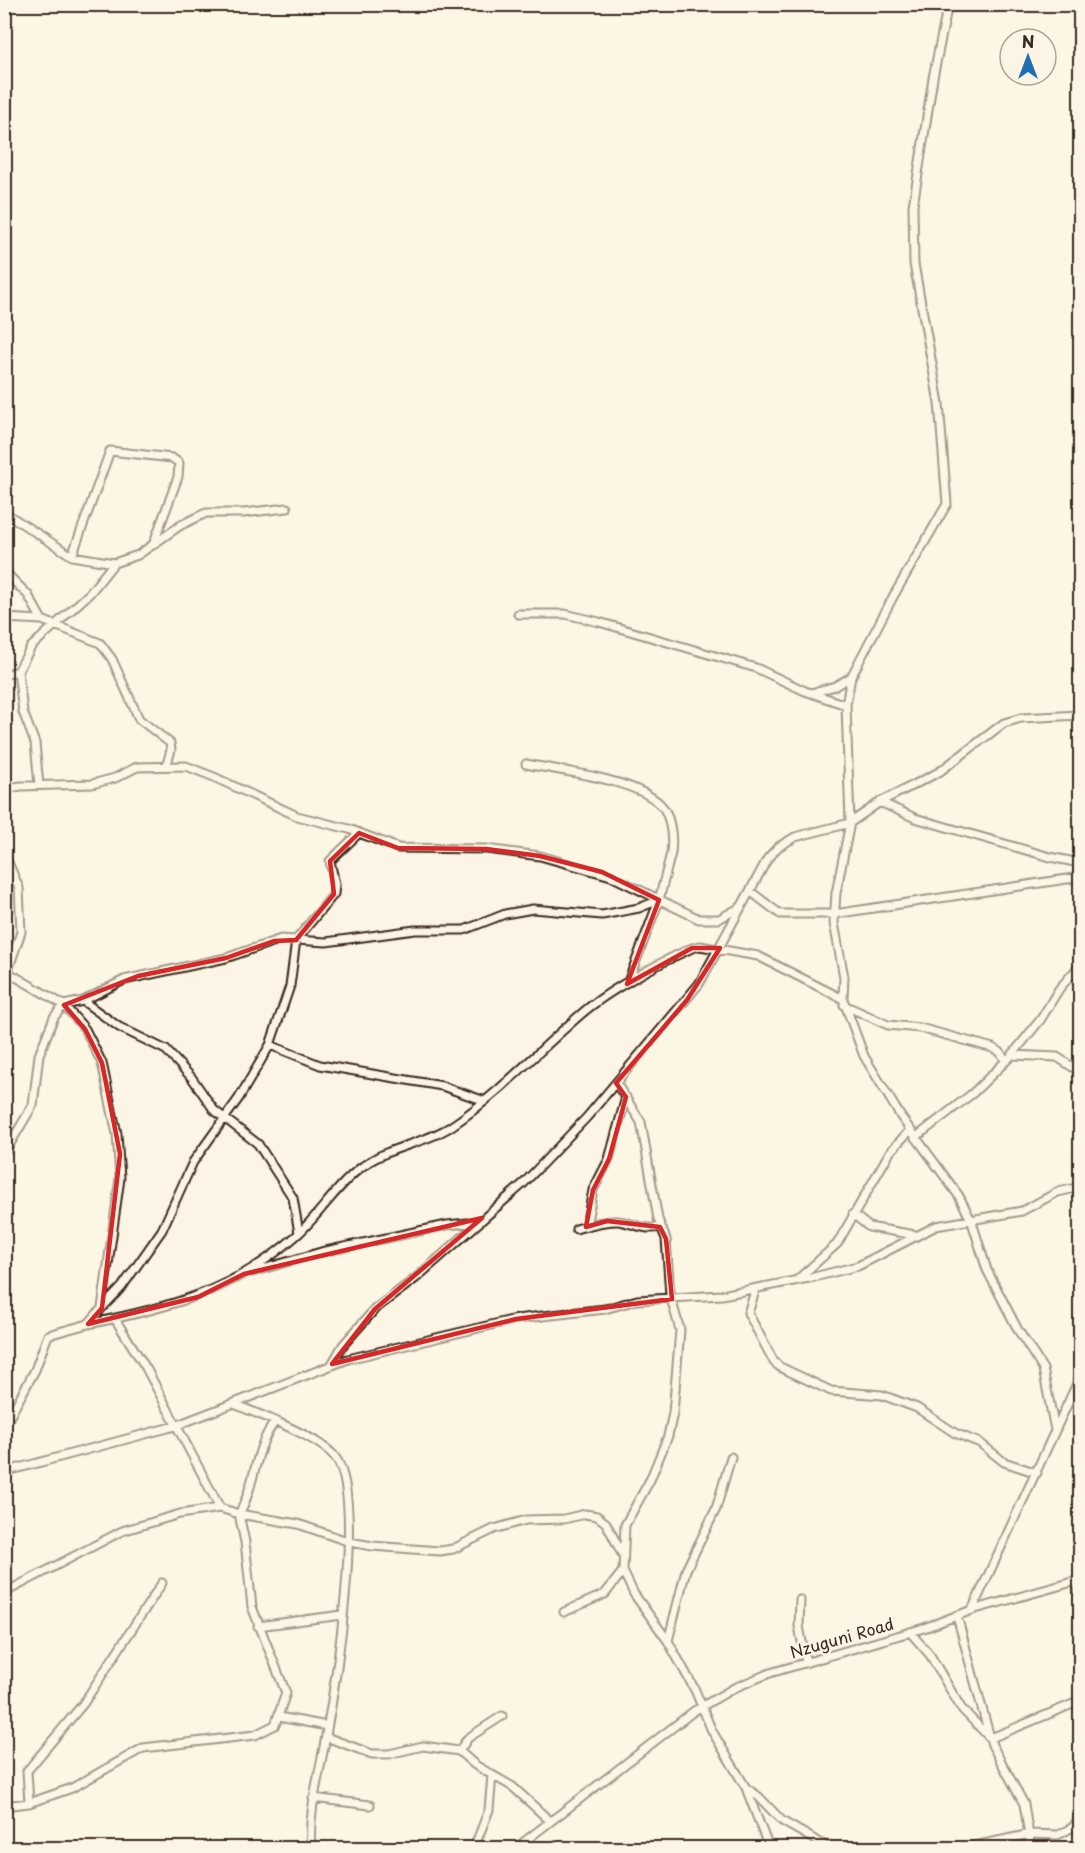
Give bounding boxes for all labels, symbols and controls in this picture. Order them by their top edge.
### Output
north arrow [998,27,1058,87]
text: N [1022,29,1034,53]
street label: Nzuguni Road [787,1611,896,1663]

